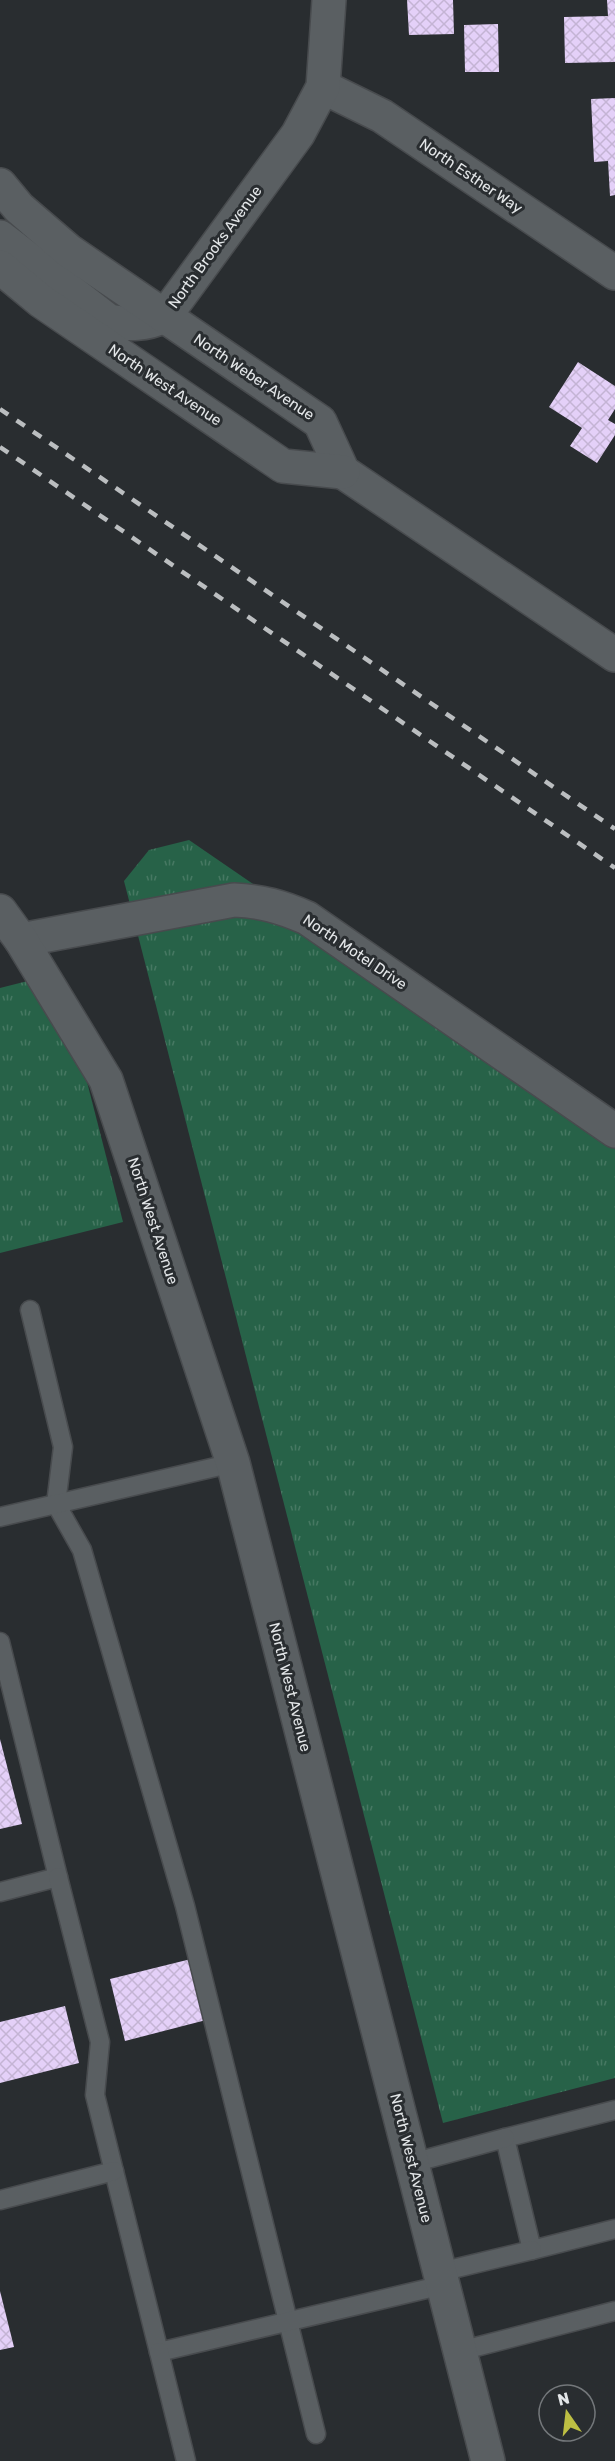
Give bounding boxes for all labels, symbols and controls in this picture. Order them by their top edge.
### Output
street label: North Esther Way [416,135,526,217]
street label: North Brooks Avenue [164,182,266,312]
street label: North Weber Avenue [190,330,318,424]
street label: North West Avenue [105,340,225,430]
street label: North Motel Drive [300,911,410,993]
street label: North West Avenue [124,1155,182,1287]
street label: North West Avenue [265,1620,315,1754]
street label: North West Avenue [386,2091,436,2225]
north arrow [537,2383,597,2443]
text: N [556,2388,571,2410]

